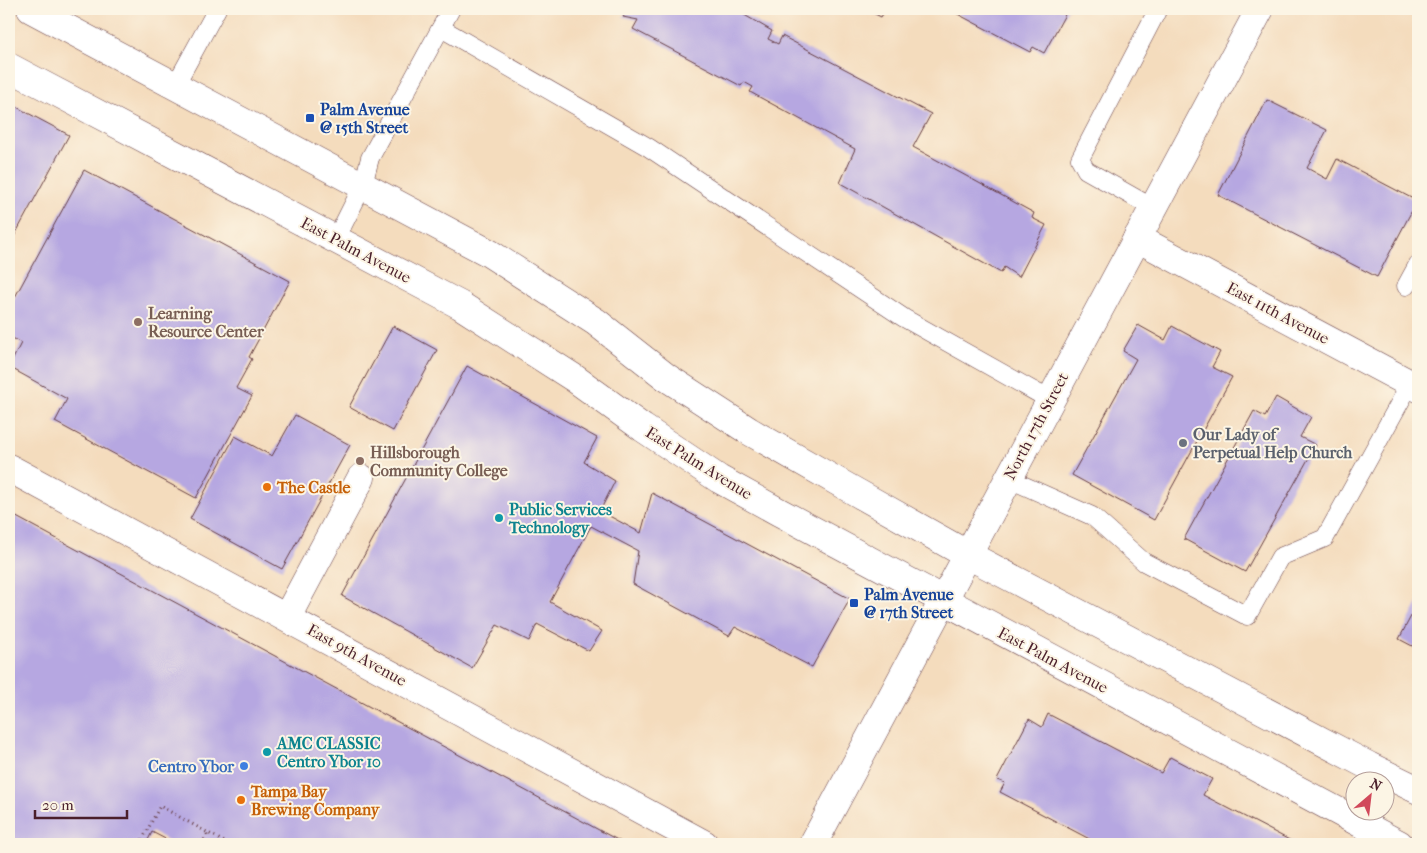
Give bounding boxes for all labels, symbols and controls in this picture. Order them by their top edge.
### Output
place label: Palm Avenue @ 15th Street [320,100,410,137]
marker: Palm Avenue @ 15th Street [304,112,316,124]
street label: East Palm Avenue [298,213,414,287]
street label: East 11th Avenue [1223,278,1333,348]
place label: Learning Resource Center [148,304,265,341]
marker: Learning Resource Center [132,316,144,328]
street label: North 17th Street [1000,369,1072,483]
street label: East Palm Avenue [642,423,756,503]
place label: Our Lady of Perpetual Help Church [1193,425,1353,463]
marker: Our Lady of Perpetual Help Church [1177,437,1189,449]
place label: Hillsborough Community College [370,443,508,481]
marker: Hillsborough Community College [354,455,366,467]
place label: The Castle [276,478,350,497]
marker: The Castle [261,481,273,493]
place label: Public Services Technology [508,500,612,538]
marker: Public Services Technology [493,512,505,524]
place label: Palm Avenue @ 17th Street [864,585,954,622]
marker: Palm Avenue @ 17th Street [848,597,860,609]
street label: East 9th Avenue [304,620,410,690]
street label: East Palm Avenue [995,623,1111,697]
place label: AMC CLASSIC Centro Ybor 10 [276,734,381,771]
marker: AMC CLASSIC Centro Ybor 10 [261,746,273,758]
place label: Centro Ybor [148,757,235,776]
marker: Centro Ybor [238,760,250,772]
north arrow [1344,770,1394,820]
text: N [1367,775,1385,795]
place label: Tampa Bay Brewing Company [250,782,381,820]
scale bar [35,788,128,820]
marker: Tampa Bay Brewing Company [235,794,247,806]
text: 20 m [42,796,74,814]

